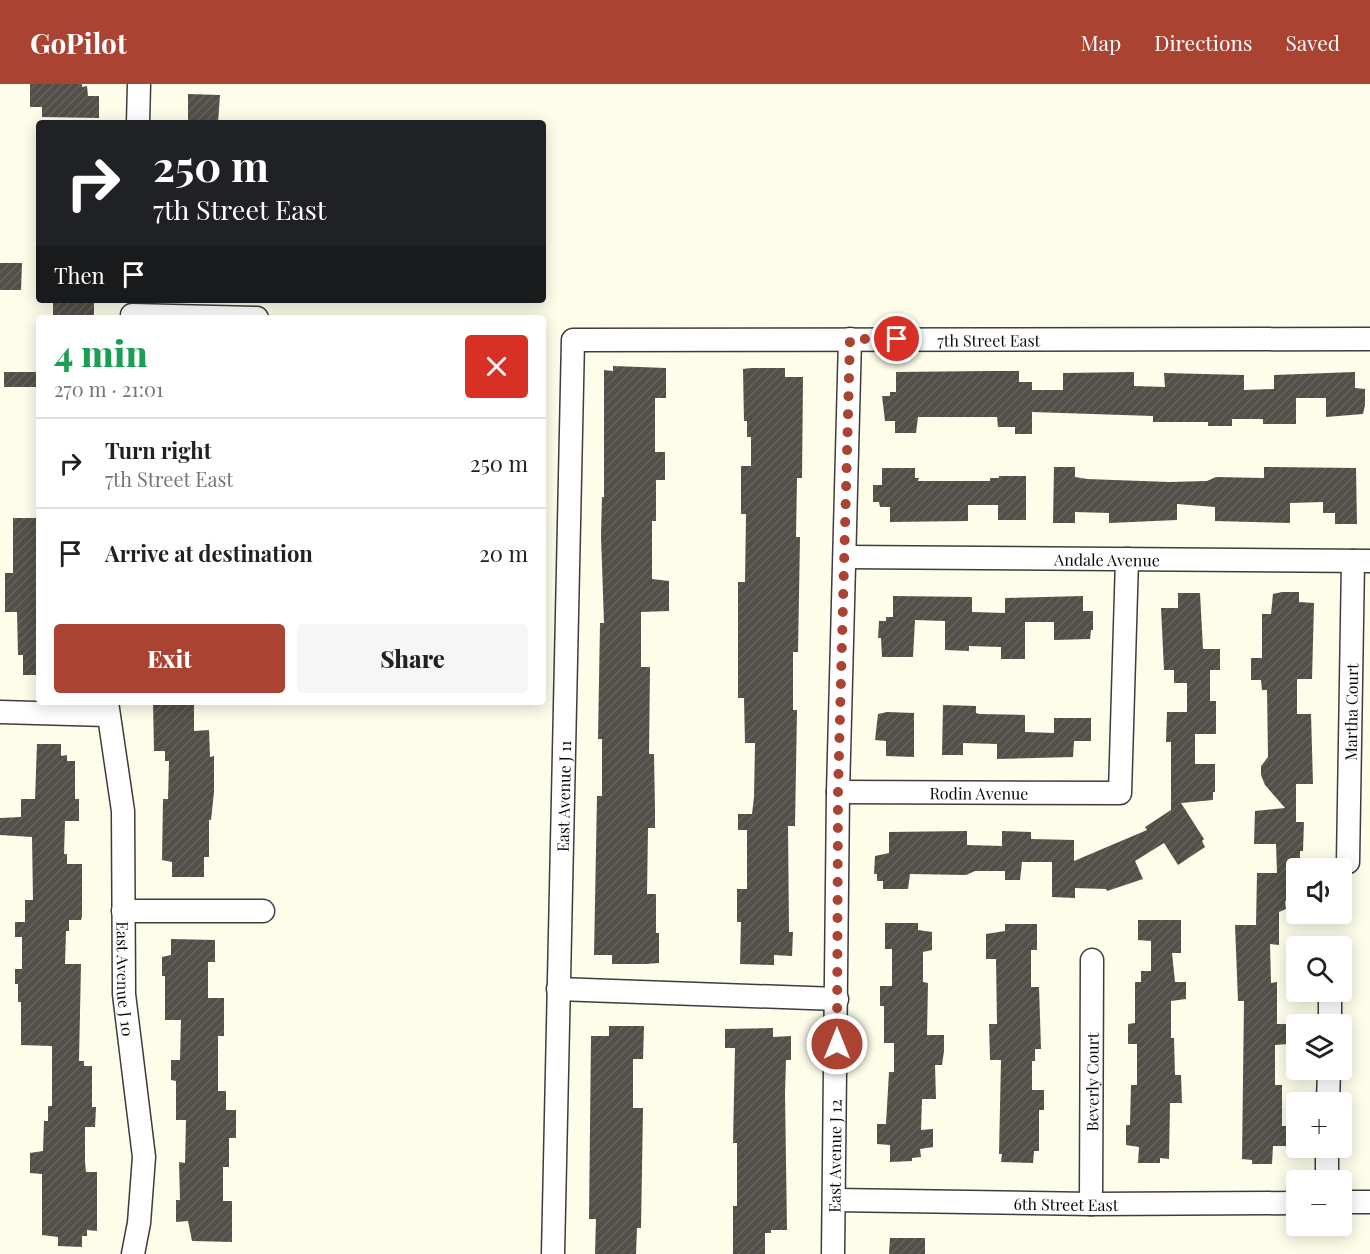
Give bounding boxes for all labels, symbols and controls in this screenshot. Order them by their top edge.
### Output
text: GoPilot [30,24,127,61]
text: Map [1080,28,1121,56]
text: Directions [1154,28,1252,56]
text: Saved [1285,28,1340,56]
text: 250 m [153,137,269,193]
icon: right [54,144,132,222]
text: 7th Street East [153,191,326,227]
icon: arrive [117,258,150,291]
text: Then [54,260,105,290]
pin [871,313,922,364]
icon: arrive [880,322,913,355]
text: 4 min [54,328,148,376]
street label: 7th Street East [937,329,1041,350]
button: close [465,335,528,398]
text: 270 m · 21:01 [54,375,163,402]
text: Turn right [105,435,211,465]
icon: right [54,447,87,480]
text: 250 m [470,448,528,478]
text: 7th Street East [105,465,233,492]
icon: arrive [54,537,87,570]
text: Arrive at destination [105,538,313,568]
text: 20 m [479,538,528,568]
street label: Andale Avenue [1053,548,1160,570]
button: Exit [54,624,285,693]
button: Share [297,624,528,693]
street label: Martha Court [1339,663,1362,761]
street label: East Avenue J 11 [551,740,575,852]
street label: Rodin Avenue [929,782,1029,803]
map controls [1286,858,1352,1236]
button: sound [1286,858,1352,924]
street label: East Avenue J 10 [113,921,140,1037]
button: search [1286,936,1352,1002]
position arrow [805,1012,869,1076]
button: layers [1286,1014,1352,1080]
street label: Beverly Court [1081,1032,1102,1131]
button: + [1286,1092,1352,1158]
street label: East Avenue J 12 [823,1099,845,1213]
button: − [1286,1170,1352,1236]
street label: 6th Street East [1013,1192,1119,1215]

